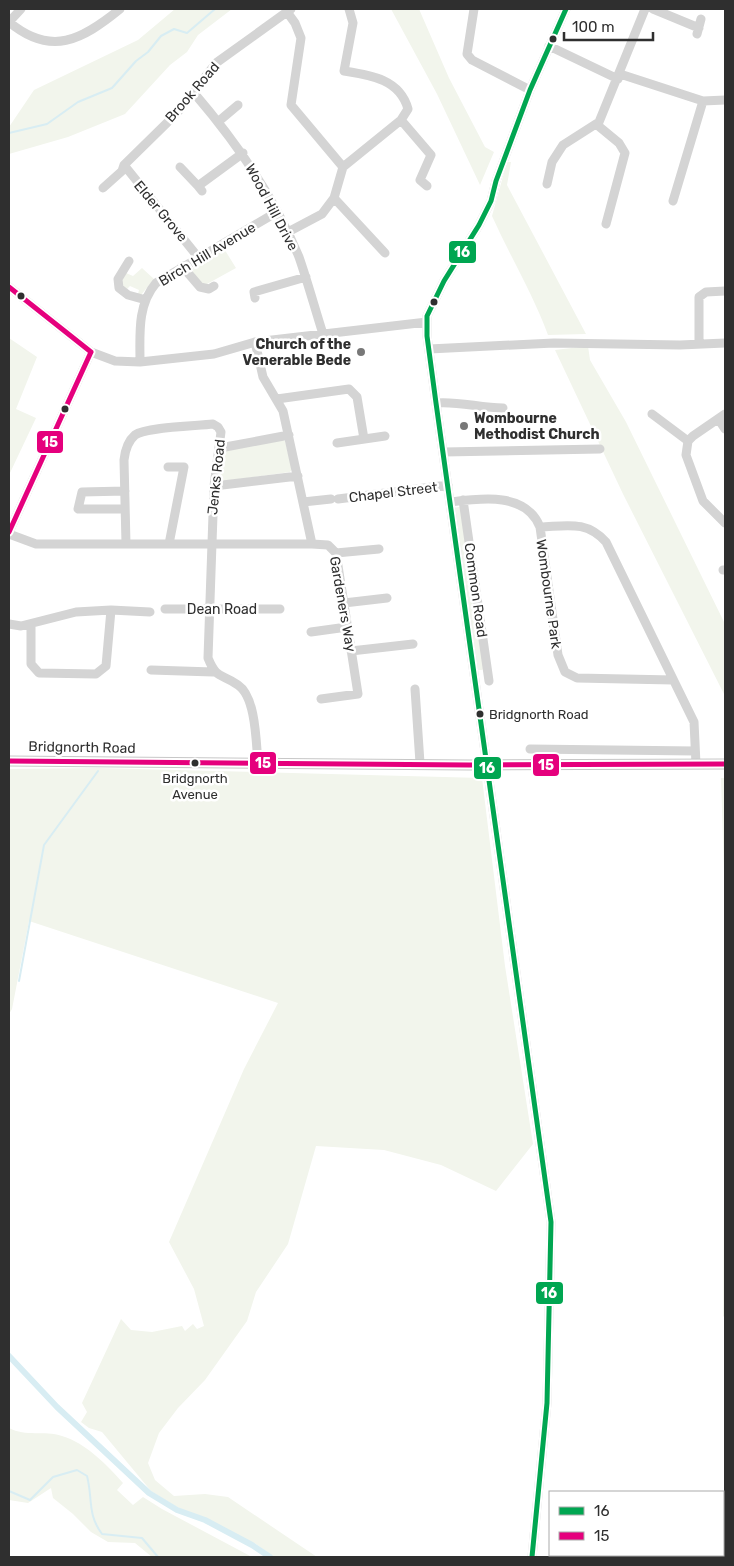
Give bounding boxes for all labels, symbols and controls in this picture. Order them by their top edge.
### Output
scale bar [564,10,653,42]
text: 100 m [572,18,614,36]
unlabelled marker [548,34,558,44]
street label: Brook Road [162,59,223,126]
street label: Wood Hill Drive [242,161,302,254]
street label: Elder Grove [130,177,191,245]
street label: Birch Hill Avenue [156,219,259,290]
line badge: 16 [448,240,477,264]
text: 16 [454,244,470,261]
unlabelled marker [16,291,26,301]
unlabelled marker [429,297,439,307]
place label: Church of the Venerable Bede [242,336,351,369]
marker: Church of the Venerable Bede [355,346,367,358]
unlabelled marker [60,404,70,414]
place label: Wombourne Methodist Church [474,410,600,443]
marker: Wombourne Methodist Church [458,420,470,432]
line badge: 15 [36,430,64,454]
text: 15 [42,434,58,451]
street label: Jenks Road [204,438,229,516]
street label: Chapel Street [348,479,439,506]
street label: Wombourne Park [532,538,565,651]
street label: Common Road [460,542,491,638]
street label: Gardeners Way [326,555,359,653]
street label: Dean Road [187,601,257,618]
place label: Bridgnorth Road [489,707,589,723]
marker: Bridgnorth Road [475,709,485,719]
street label: Bridgnorth Road [28,738,136,757]
line badge: 15 [249,751,277,775]
line badge: 15 [532,753,560,777]
text: 15 [255,755,271,772]
line badge: 16 [473,756,502,780]
text: 15 [538,757,554,774]
marker: Bridgnorth Avenue [190,758,200,768]
text: 16 [479,760,495,777]
place label: Bridgnorth Avenue [162,771,228,802]
line badge: 16 [535,1281,564,1305]
text: 16 [541,1285,557,1302]
legend [549,1491,724,1556]
text: 16 [594,1502,609,1520]
text: 15 [594,1527,609,1545]

